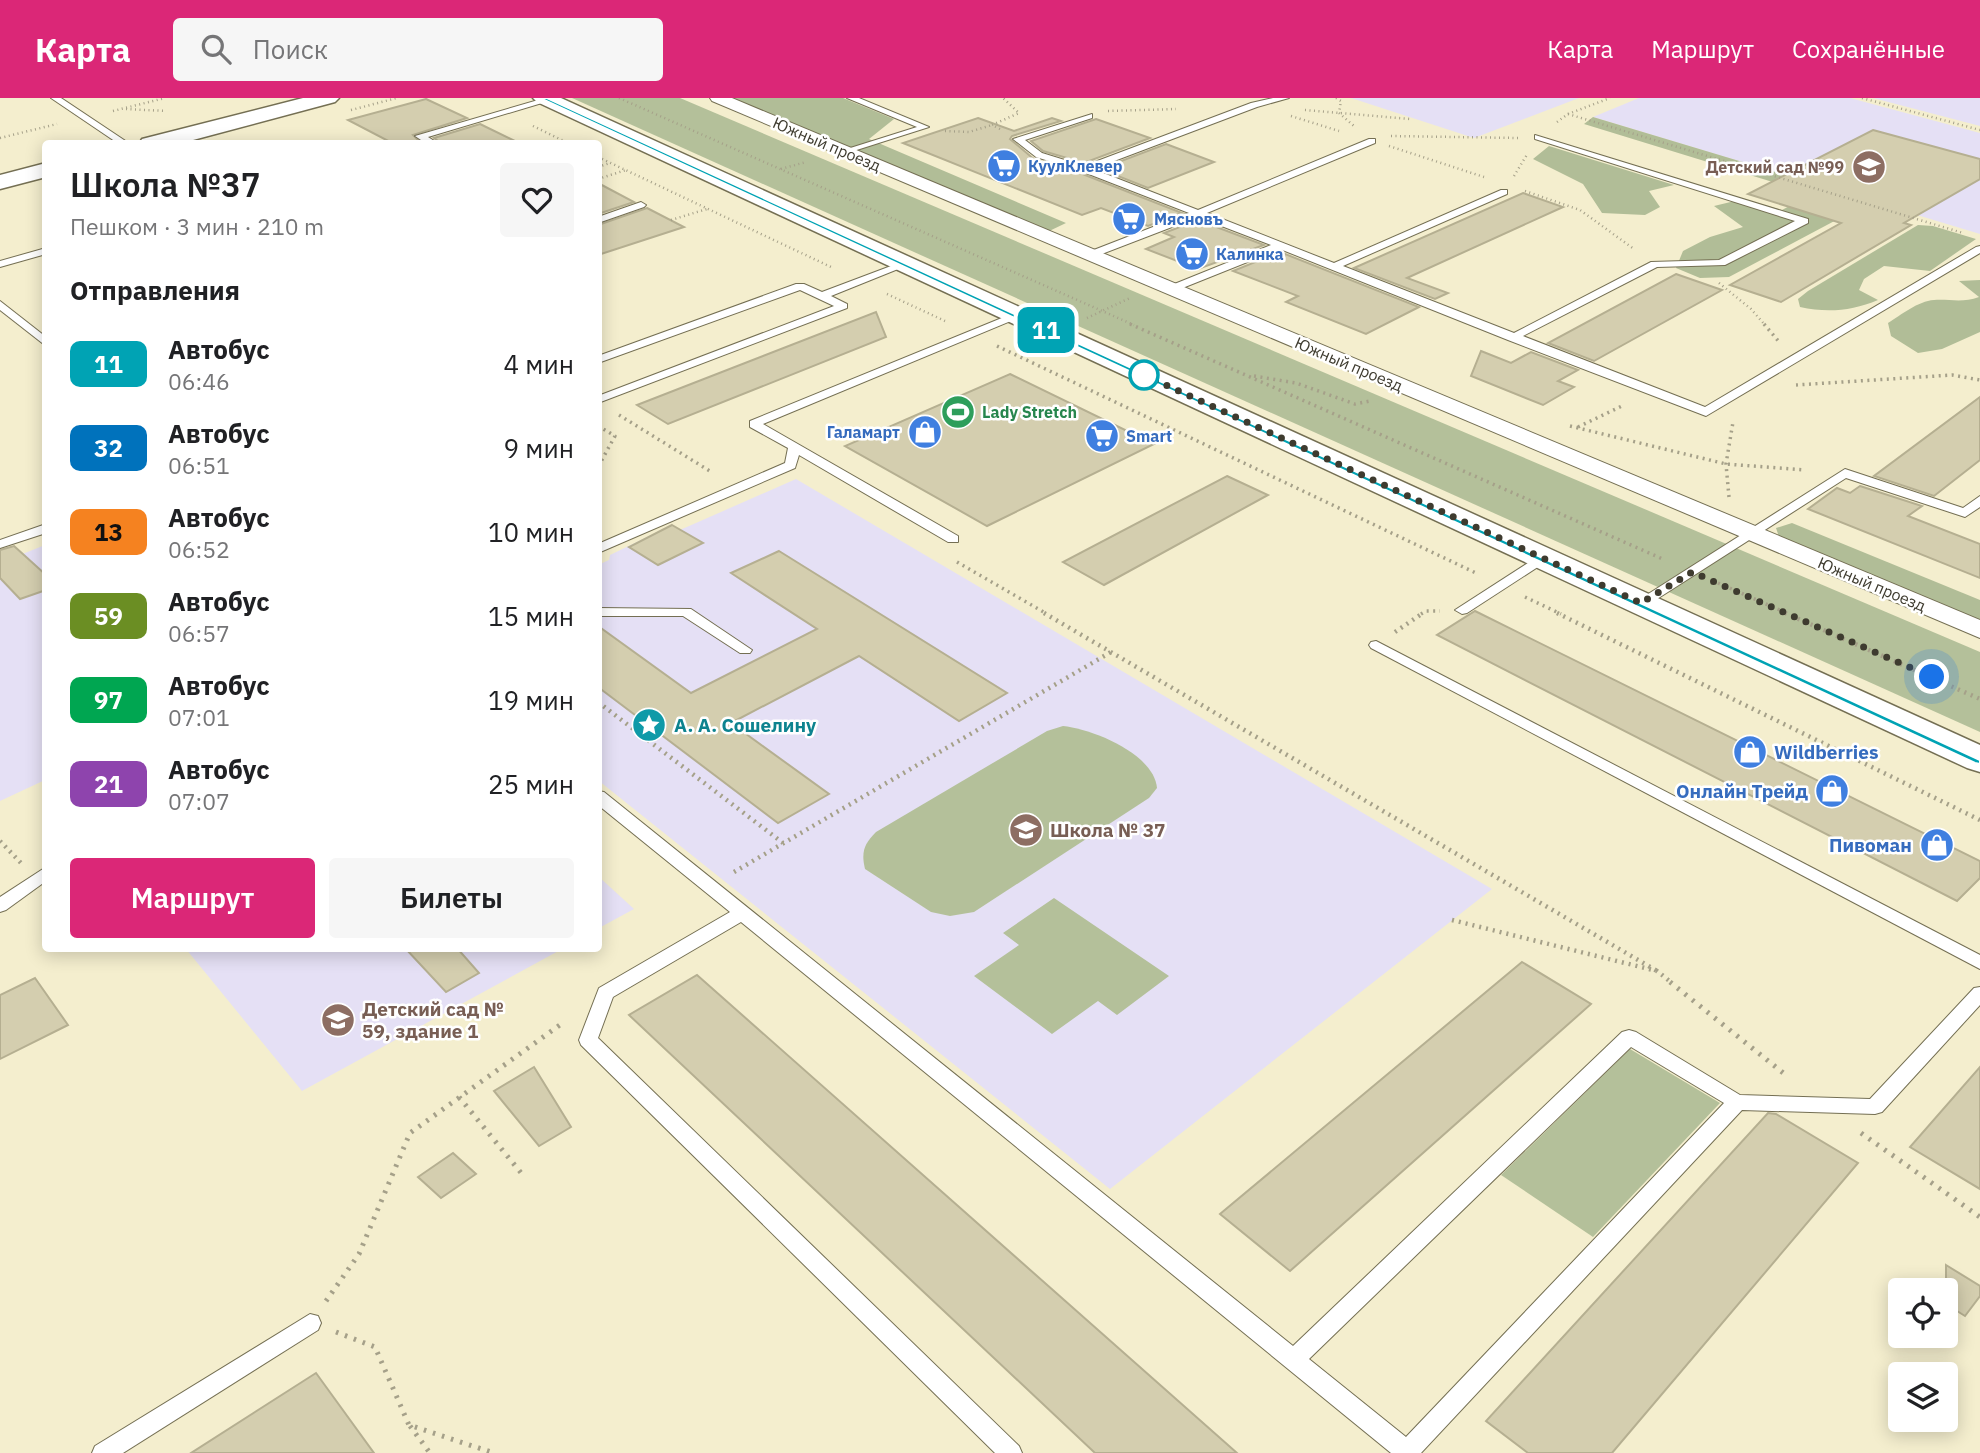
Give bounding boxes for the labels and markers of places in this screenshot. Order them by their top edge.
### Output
supermarket icon: КуулКлевер [985,147,1023,185]
school or university icon: Детский сад №99 [1850,148,1888,186]
place label: КуулКлевер [1028,156,1123,176]
place label: Детский сад №99 [1705,157,1844,177]
supermarket icon: Мясновъ [1110,200,1148,238]
place label: Мясновъ [1154,209,1223,229]
supermarket icon: Калинка [1173,235,1211,273]
place label: Калинка [1216,244,1284,264]
unlabelled marker [1129,360,1159,390]
sports icon: Lady Stretch [939,393,977,431]
place label: Lady Stretch [982,402,1077,422]
shop icon: Галамарт [906,413,944,451]
supermarket icon: Smart [1083,417,1121,455]
place label: Галамарт [827,422,900,442]
place label: Smart [1126,426,1172,446]
place icon: А. А. Сошелину [630,706,668,744]
place label: А. А. Сошелину [674,713,817,737]
shop icon: Wildberries [1731,733,1769,771]
place label: Wildberries [1774,740,1879,764]
shop icon: Онлайн Трейд [1813,772,1851,810]
place label: Онлайн Трейд [1676,779,1808,803]
school or university icon: Школа № 37 [1007,811,1045,849]
place label: Школа № 37 [1050,818,1165,842]
shop icon: Пивоман [1918,826,1956,864]
place label: Пивоман [1829,833,1912,857]
place label: Детский сад № 59, здание 1 [362,997,504,1043]
school or university icon: Детский сад № 59, здание 1 [319,1001,357,1039]

